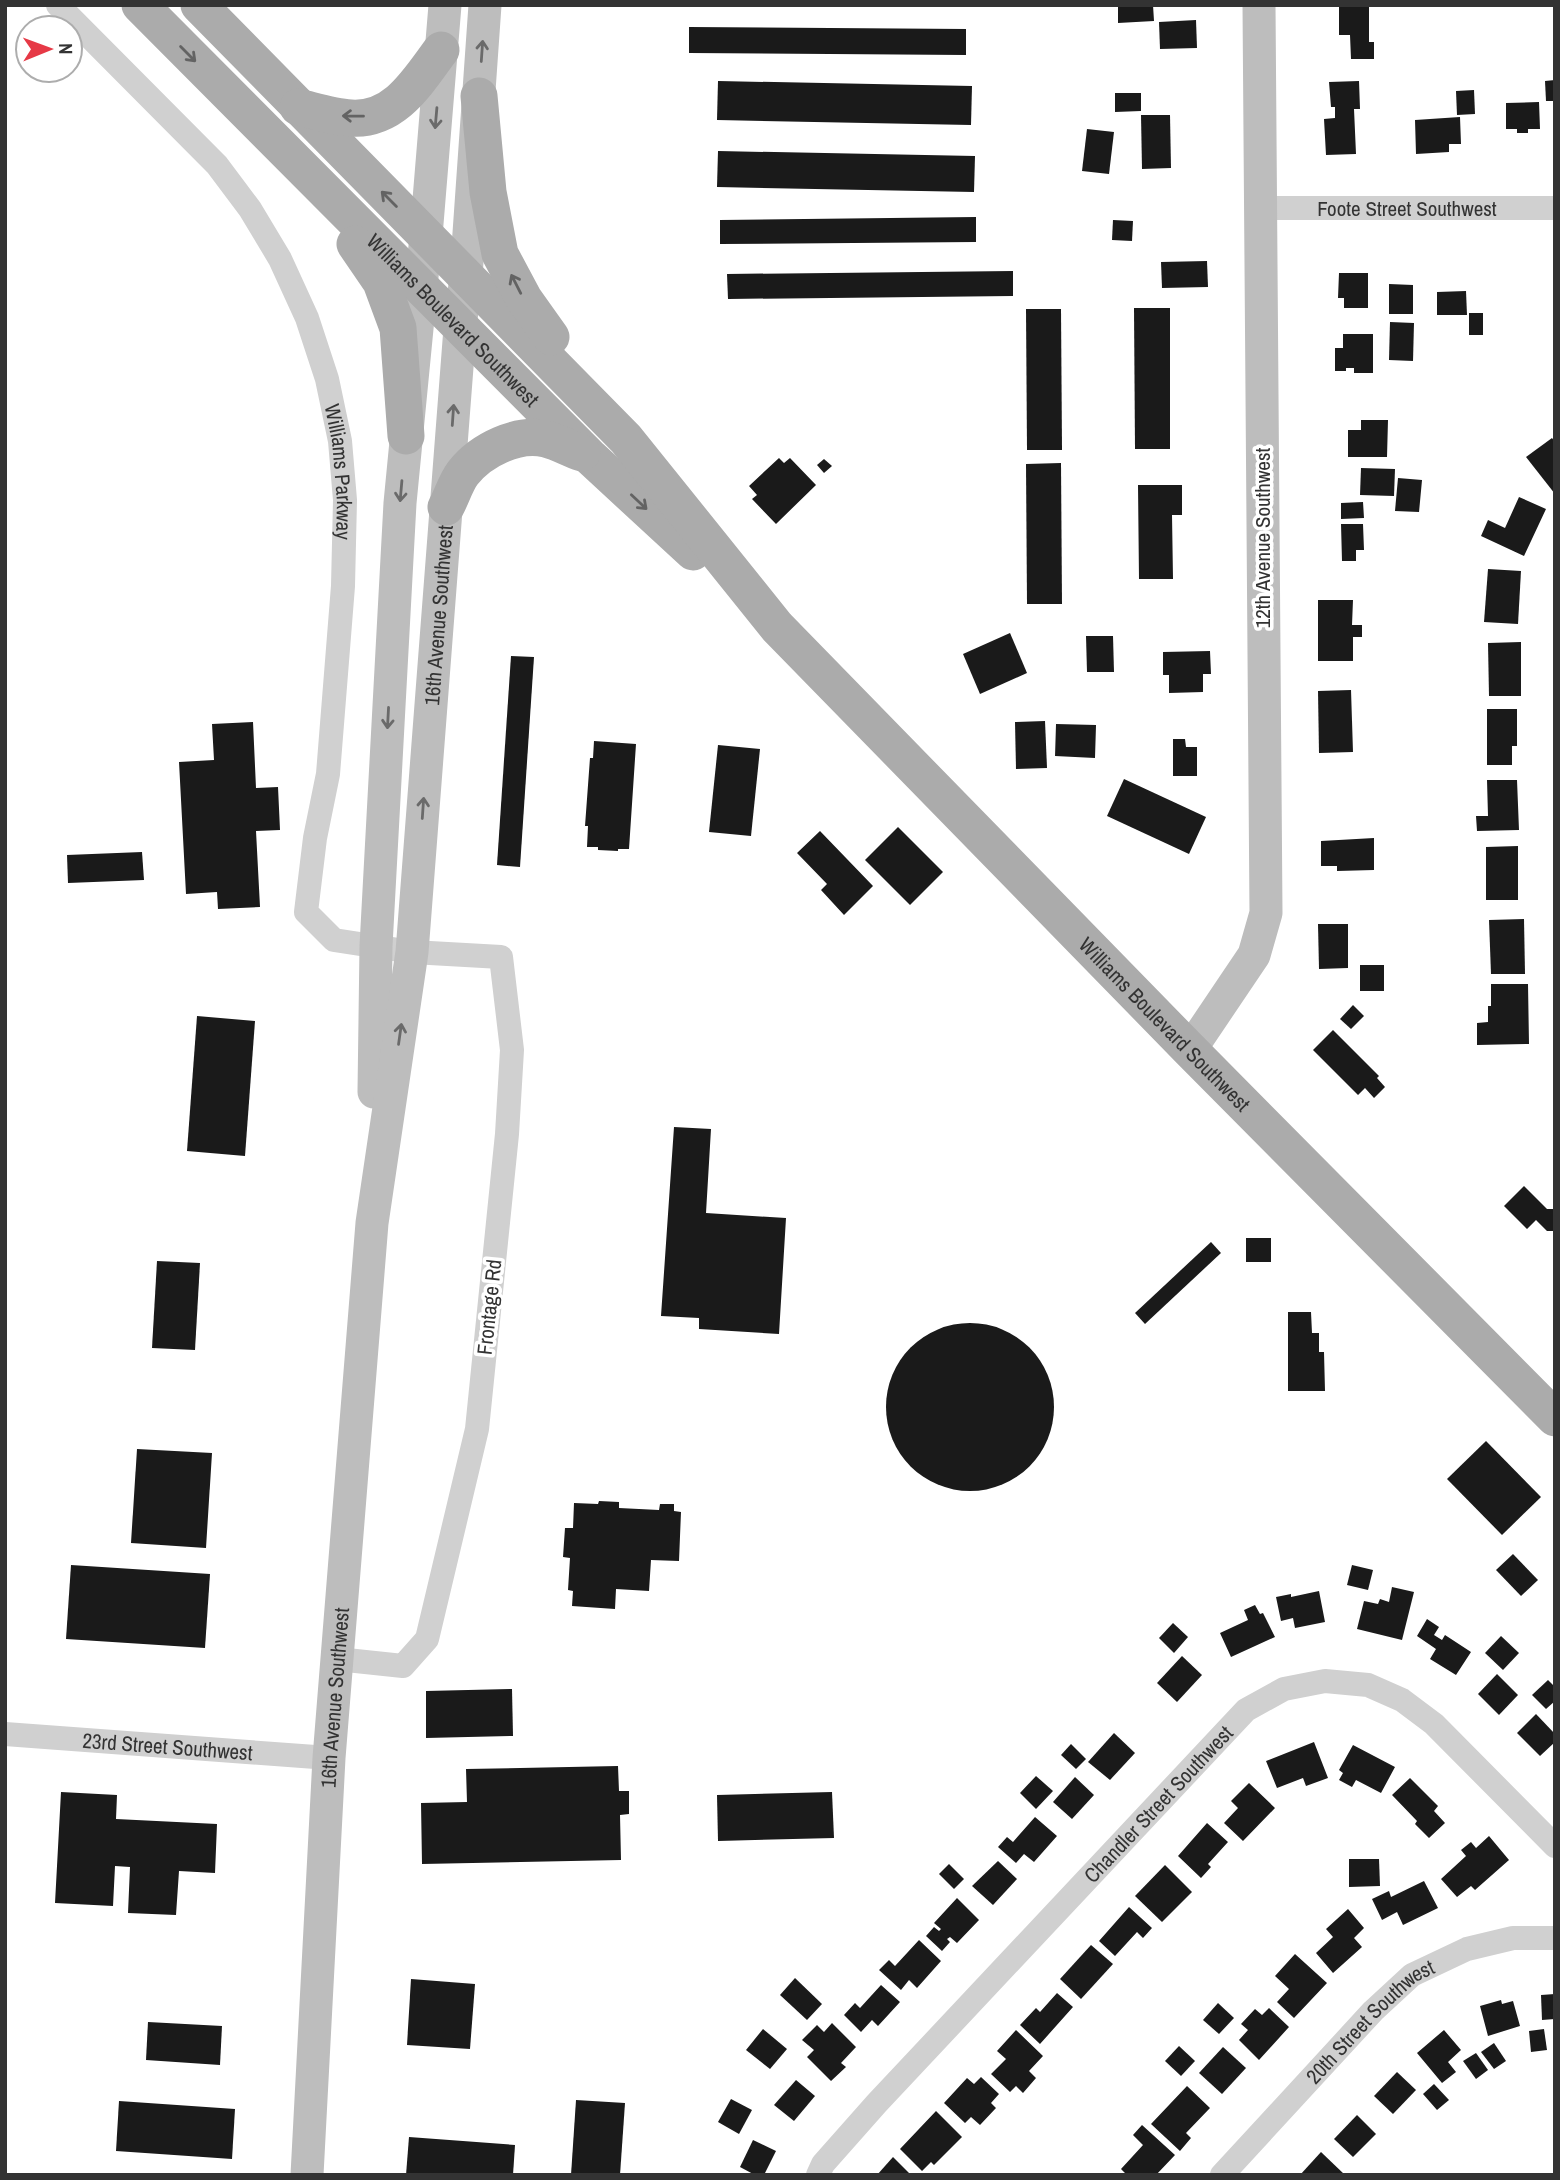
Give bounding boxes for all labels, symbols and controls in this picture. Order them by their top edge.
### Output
north arrow [14,14,84,84]
one-way arrow [476,40,489,62]
text: N [53,43,79,55]
one-way arrow [179,45,196,62]
one-way arrow [429,107,442,129]
one-way arrow [342,109,365,123]
one-way arrow [381,190,398,207]
street label: Foote Street Southwest [1317,194,1497,223]
street label: Williams Boulevard Southwest [361,227,546,413]
one-way arrow [508,274,522,295]
street label: Williams Parkway [318,401,360,541]
one-way arrow [447,404,460,426]
street label: 12th Avenue Southwest [1248,447,1277,628]
one-way arrow [394,480,407,502]
one-way arrow [630,494,648,510]
street label: 16th Avenue Southwest [417,524,459,706]
one-way arrow [382,707,395,730]
one-way arrow [417,797,430,820]
street label: Williams Boulevard Southwest [1073,930,1257,1118]
one-way arrow [393,1023,406,1046]
street label: Frontage Rd [470,1258,508,1356]
street label: 16th Avenue Southwest [313,1606,356,1789]
street label: Chandler Street Southwest [1077,1719,1239,1889]
street label: 23rd Street Southwest [81,1725,254,1767]
street label: 20th Street Southwest [1299,1952,1439,2090]

